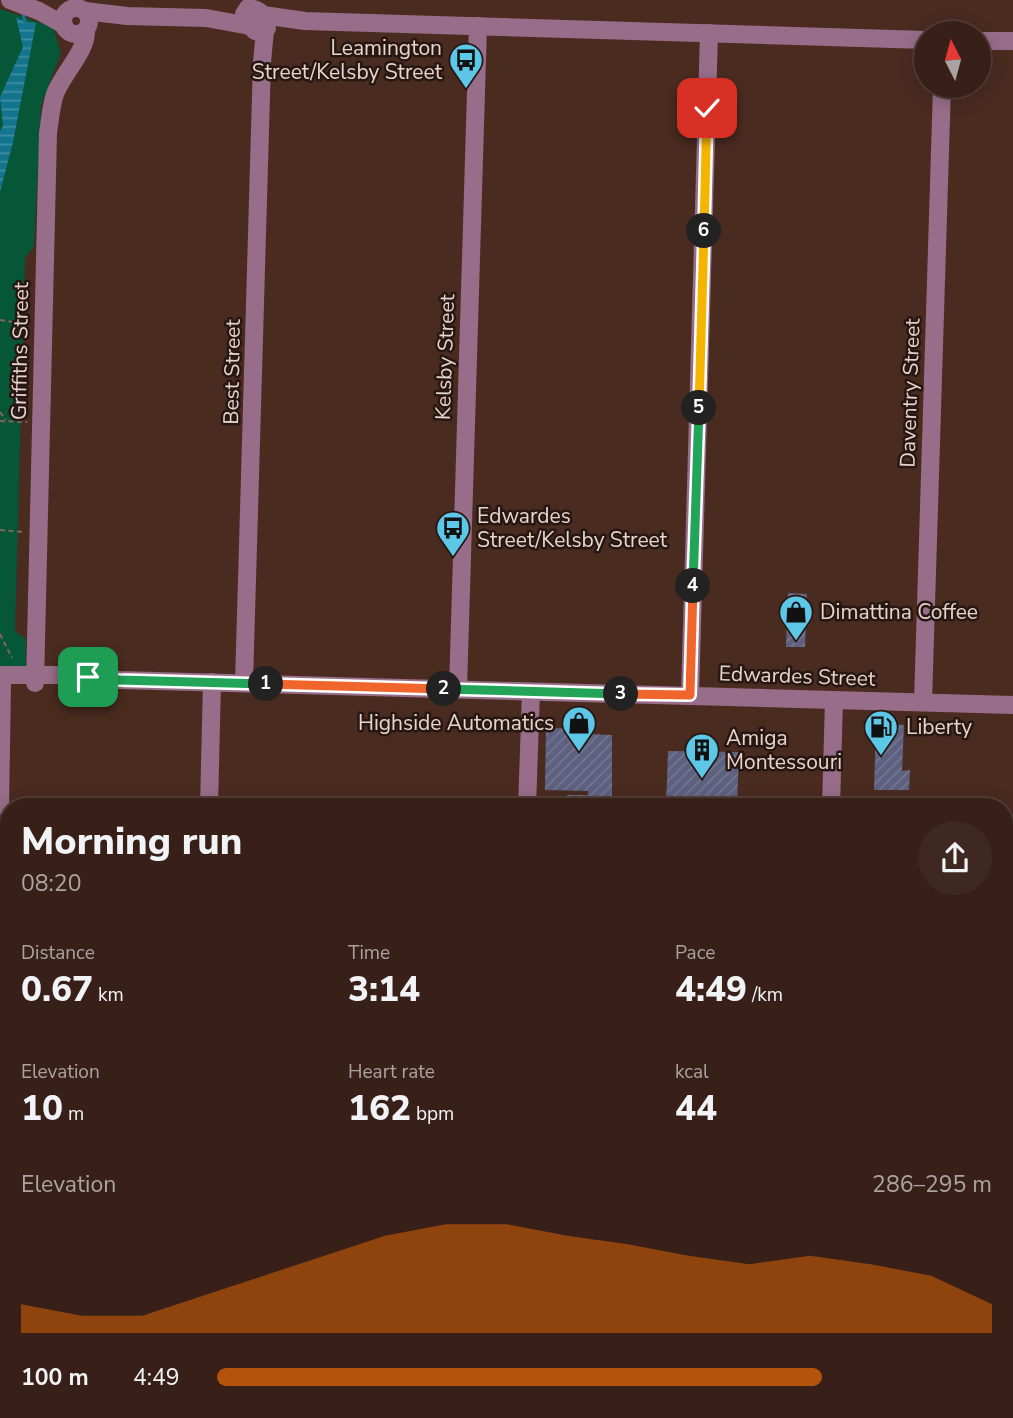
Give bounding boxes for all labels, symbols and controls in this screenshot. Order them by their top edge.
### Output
north arrow [914,21,990,98]
map controls [914,21,991,98]
place label: Leamington Street/Kelsby Street [252,34,443,86]
bus stop icon: Leamington Street/Kelsby Street [447,41,485,90]
pin [677,78,737,138]
icon: check [688,89,726,127]
pin: 6 [686,214,722,248]
text: 6 [698,217,709,243]
street label: Griffiths Street [5,281,35,420]
street label: Kelsby Street [429,293,461,420]
street label: Daventry Street [893,317,927,468]
street label: Best Street [217,318,247,425]
pin: 5 [682,390,716,426]
text: 5 [693,394,704,420]
place label: Edwardes Street/Kelsby Street [477,502,668,554]
bus stop icon: Edwardes Street/Kelsby Street [434,509,472,558]
pin: 4 [676,568,710,604]
text: 4 [687,572,698,598]
shop icon: Dimattina Coffee [777,593,815,642]
place label: Dimattina Coffee [820,598,978,626]
pin [58,647,118,707]
icon: arrive [69,658,107,696]
street label: Edwardes Street [718,659,876,693]
pin: 1 [248,666,284,702]
text: 1 [260,670,271,696]
pin: 2 [426,672,462,706]
text: 2 [438,675,449,701]
pin: 3 [604,676,638,712]
text: 3 [615,680,626,706]
shop icon: Highside Automatics [560,704,598,753]
fuel station icon: Liberty [862,708,900,757]
place label: Highside Automatics [358,709,554,737]
place label: Liberty [906,713,972,741]
place label: Amiga Montessouri [726,724,842,776]
building icon: Amiga Montessouri [683,731,721,780]
text: Morning run [21,816,242,867]
button: share [918,821,992,895]
text: 08:20 [21,868,81,899]
text: Distance [21,940,95,966]
text: Time [348,940,390,966]
text: Pace [675,940,715,966]
text: 0.67 [21,966,93,1013]
text: 3:14 [348,966,420,1013]
text: 4:49 [675,966,747,1013]
text: km [93,982,124,1008]
text: /km [747,982,783,1008]
text: Elevation [21,1059,100,1085]
text: Heart rate [348,1059,435,1085]
text: kcal [675,1059,709,1085]
text: 10 [21,1085,63,1132]
text: 162 [348,1085,411,1132]
text: 44 [675,1085,717,1132]
text: m [63,1101,84,1127]
text: bpm [411,1101,454,1127]
text: Elevation [21,1169,116,1200]
text: 286–295 m [872,1169,992,1200]
text: 100 m [21,1362,89,1393]
text: 4:49 [133,1362,180,1393]

